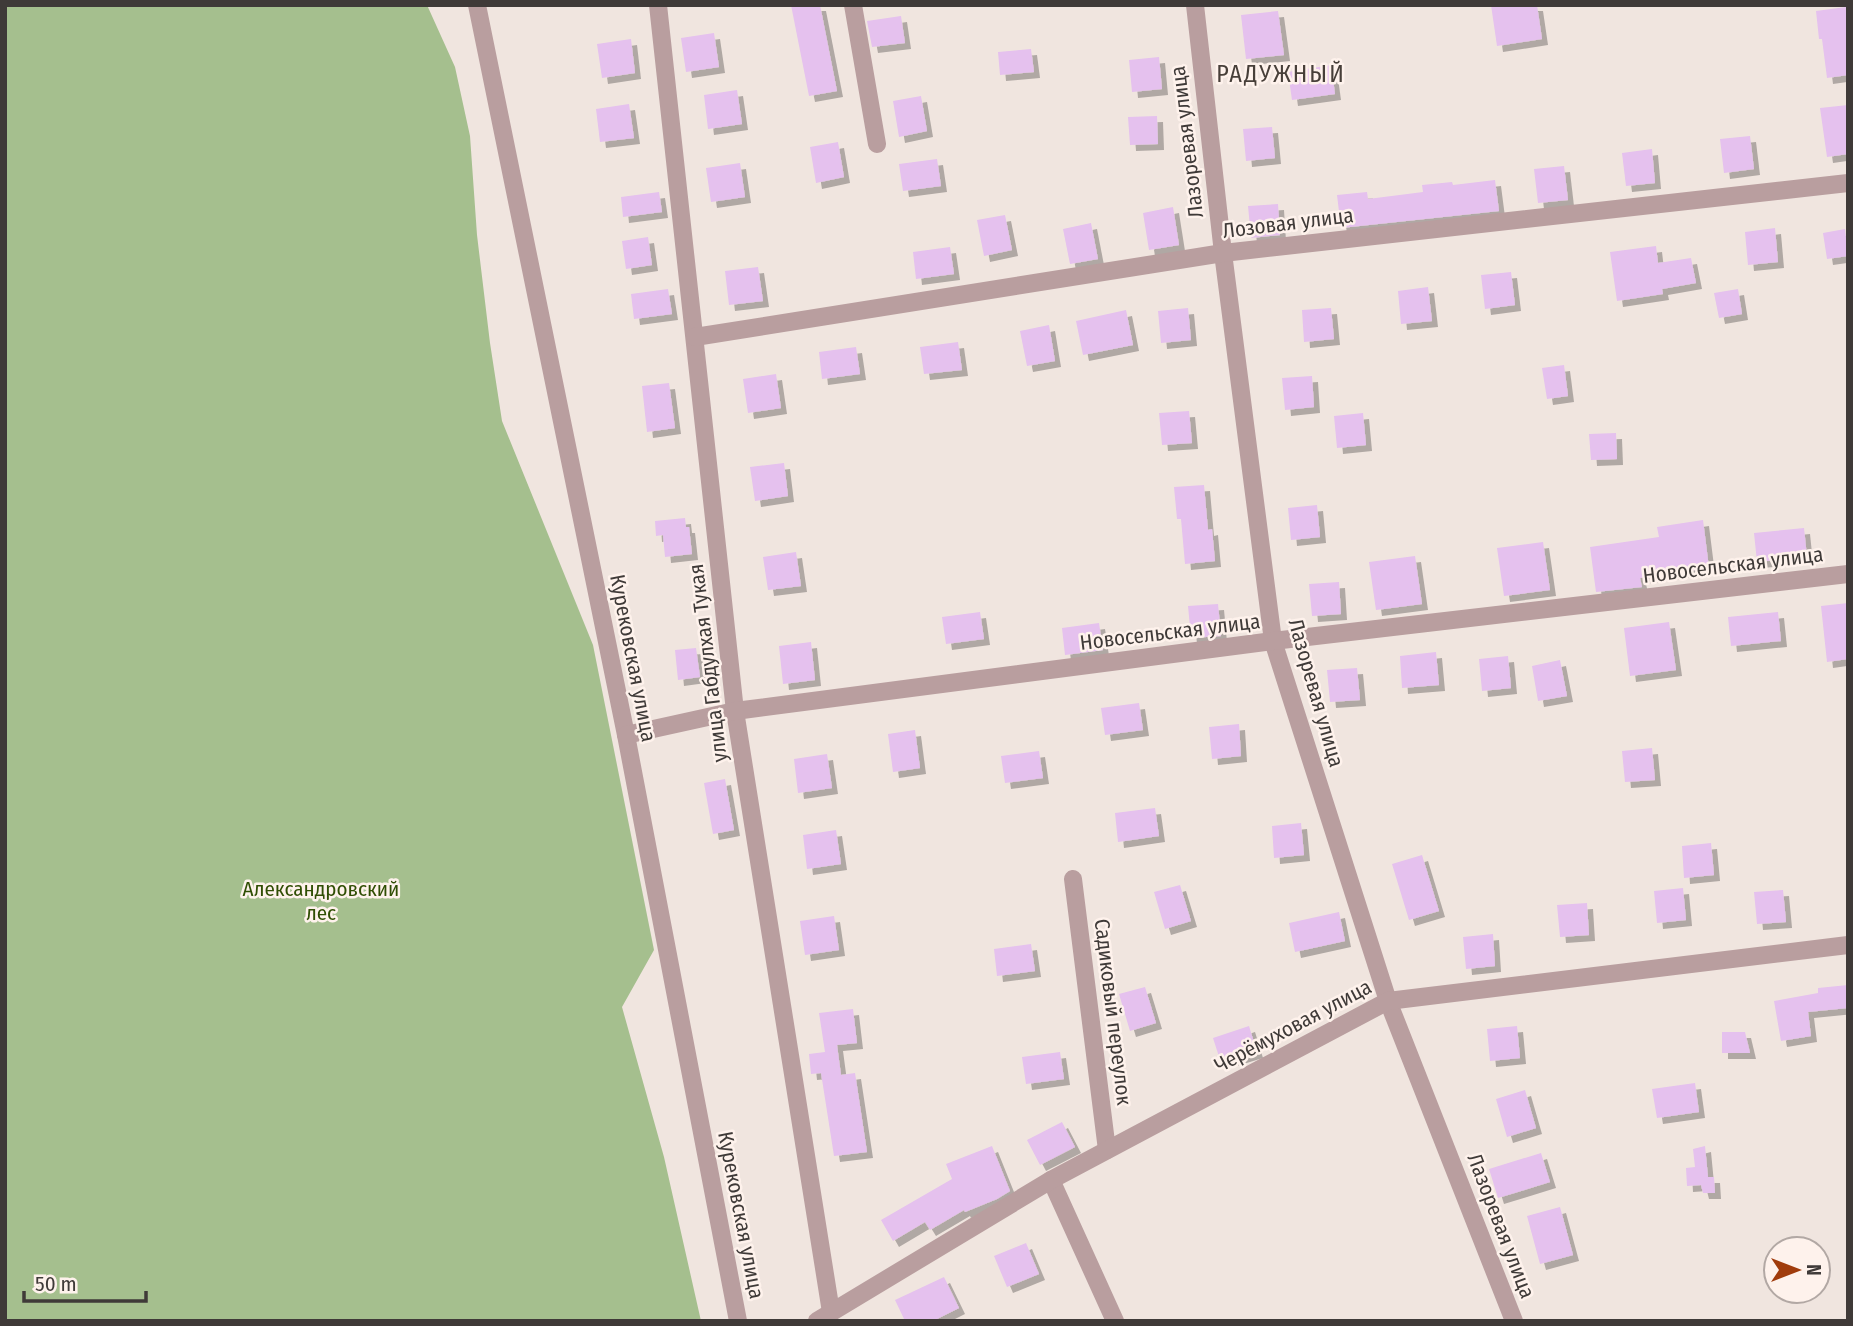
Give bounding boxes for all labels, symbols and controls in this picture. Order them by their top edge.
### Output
district label: РАДУЖНЫЙ [1216,60,1346,88]
street label: Лазоревая улица [1165,64,1209,220]
street label: Лозовая улица [1221,202,1355,244]
street label: Новосельская улица [1641,541,1825,589]
street label: улица Габдулхая Тукая [683,562,733,764]
street label: Курековская улица [604,572,662,744]
street label: Новосельская улица [1078,608,1262,656]
street label: Лазоревая улица [1282,616,1350,770]
park label: Александровский лес [243,876,399,926]
street label: Садиковый переулок [1089,917,1137,1107]
street label: Черёмуховая улица [1210,974,1376,1078]
street label: Курековская улица [712,1129,770,1301]
street label: Лазоревая улица [1461,1150,1541,1302]
north arrow [1762,1235,1832,1305]
scale bar [24,1260,147,1304]
text: N [1802,1264,1825,1276]
text: 50 m [35,1271,77,1297]

